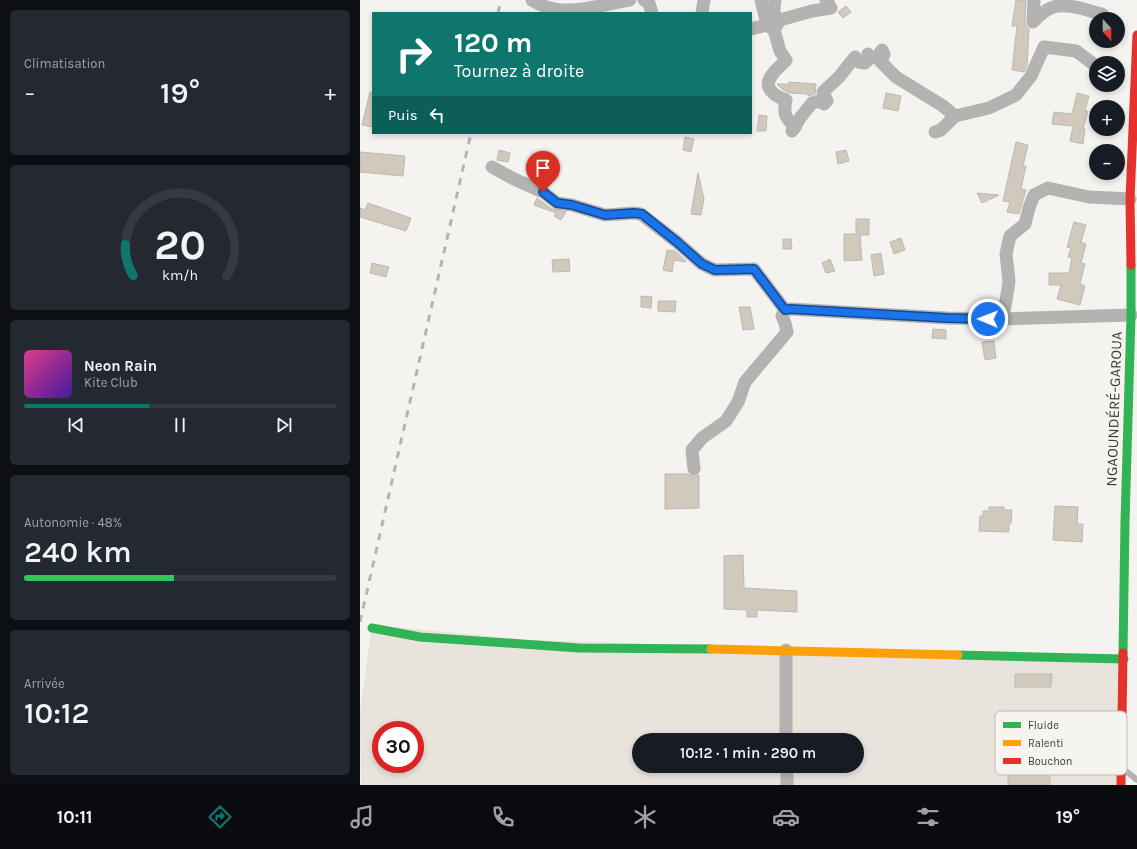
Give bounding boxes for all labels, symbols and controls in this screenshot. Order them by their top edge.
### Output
north arrow [1089,12,1125,48]
map controls [1089,12,1125,180]
text: 120 m [454,26,532,59]
icon: right [388,28,440,80]
text: Climatisation [24,56,105,71]
button: layers [1089,56,1125,92]
text: Tournez à droite [454,60,584,82]
text: 19° [160,75,200,111]
text: − [24,80,36,106]
text: + [324,80,336,106]
button: + [1089,100,1125,136]
icon: left [426,104,448,126]
text: Puis [388,106,418,124]
button: − [1089,144,1125,180]
pin [526,151,560,192]
icon: arrive [532,157,554,179]
text: 20 [154,220,206,268]
text: km/h [162,266,198,283]
position arrow [967,298,1009,340]
street label: NGAOUNDÉRÉ-GAROUA [1102,331,1126,487]
text: Neon Rain [84,357,157,375]
text: Kite Club [84,375,138,390]
icon: previous [65,414,87,436]
icon: pause [169,414,191,436]
icon: next [273,414,295,436]
text: Autonomie · 48% [24,515,122,530]
text: 240 km [24,534,132,570]
text: Arrivée [24,676,65,691]
text: 10:12 [24,695,89,731]
legend [995,711,1127,775]
text: Fluide [1028,719,1059,732]
speed limit sign: 30 [372,721,424,773]
text: Ralenti [1028,737,1064,750]
text: 10:12 · 1 min · 290 m [680,744,816,762]
text: Bouchon [1028,755,1072,768]
icon: directions [206,803,234,831]
icon: music [348,803,376,831]
icon: phone [489,803,517,831]
icon: climate [631,803,659,831]
icon: car [772,803,800,831]
icon: filters [914,803,942,831]
text: 10:11 [57,806,92,828]
text: 19° [1056,806,1080,828]

